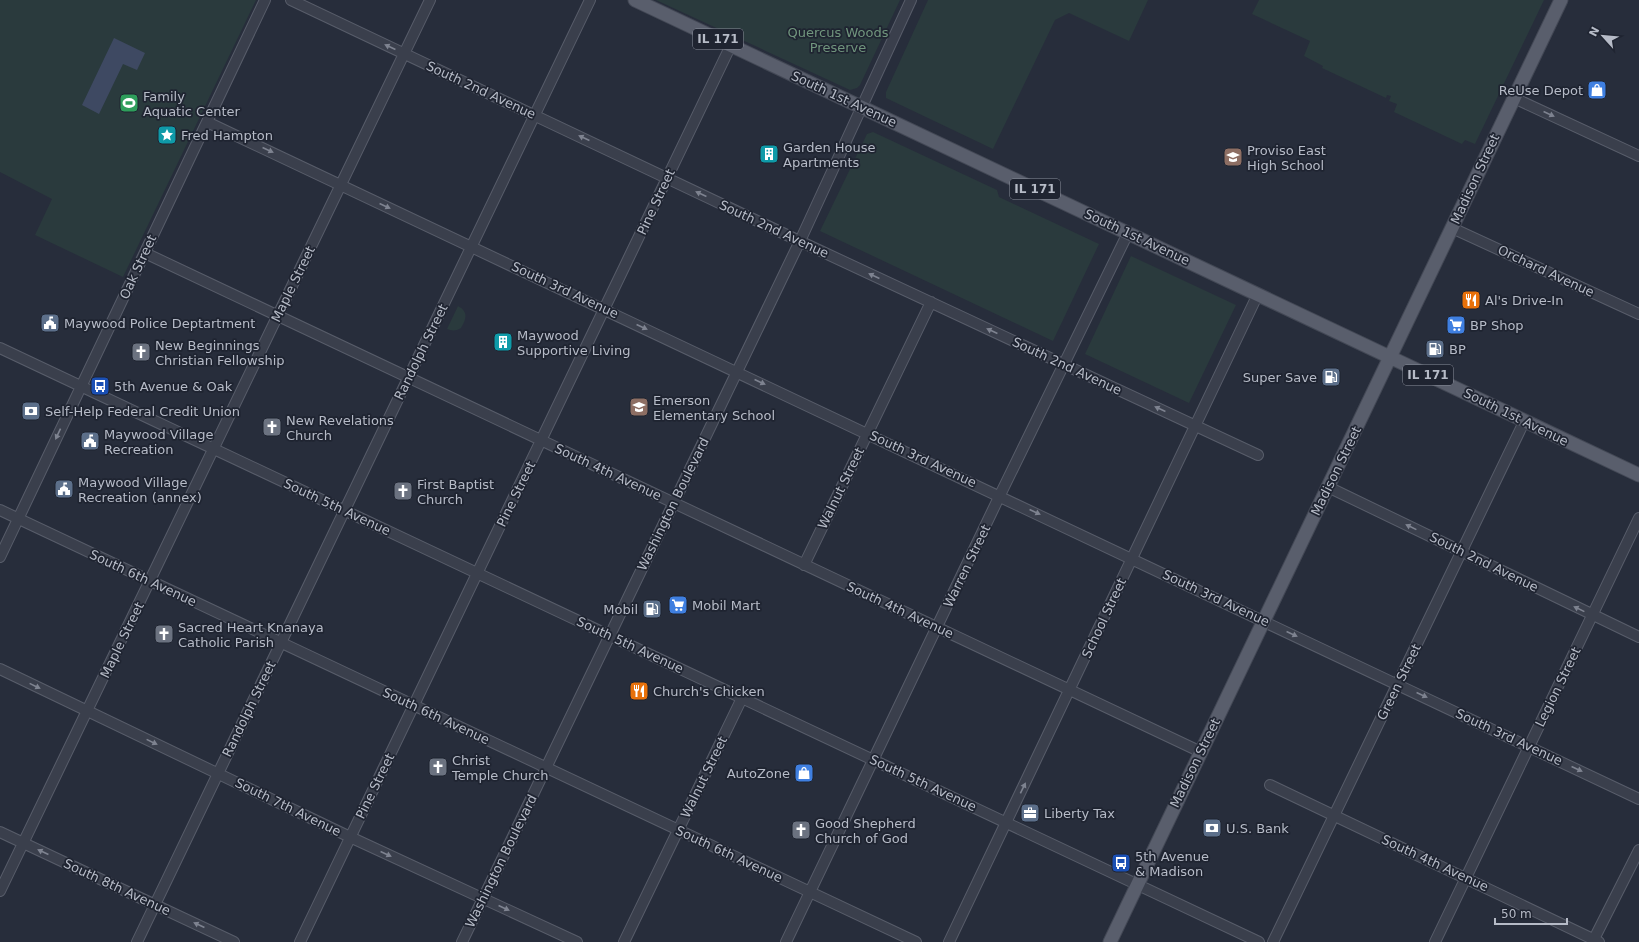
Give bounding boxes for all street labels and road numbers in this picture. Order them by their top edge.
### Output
road number: IL 171 [693,29,743,49]
street label: South 2nd Avenue [424,58,538,122]
street label: South 1st Avenue [789,68,899,130]
street label: Madison Street [1448,132,1502,226]
street label: Pine Street [634,167,678,237]
road number: IL 171 [1010,179,1060,199]
street label: South 2nd Avenue [717,197,831,261]
street label: South 1st Avenue [1082,206,1192,268]
street label: Oak Street [117,232,159,302]
street label: Orchard Avenue [1495,242,1597,300]
street label: Maple Street [268,244,318,324]
street label: South 3rd Avenue [509,259,621,321]
street label: Randolph Street [391,302,451,402]
street label: South 2nd Avenue [1010,334,1124,398]
road number: IL 171 [1403,365,1453,385]
street label: South 1st Avenue [1461,385,1571,449]
street label: Madison Street [1308,424,1364,518]
street label: South 3rd Avenue [867,428,979,490]
street label: Washington Boulevard [634,435,712,573]
street label: South 4th Avenue [552,441,664,503]
street label: Walnut Street [815,445,867,531]
street label: Pine Street [494,459,538,529]
street label: South 5th Avenue [281,476,393,538]
street label: Warren Street [941,522,993,610]
street label: South 2nd Avenue [1427,529,1541,595]
street label: South 6th Avenue [87,547,199,609]
street label: South 3rd Avenue [1160,567,1272,629]
street label: School Street [1079,575,1129,661]
street label: South 4th Avenue [844,579,956,641]
street label: Maple Street [97,600,147,680]
street label: South 5th Avenue [574,614,686,676]
street label: Green Street [1374,641,1424,723]
street label: Legion Street [1532,645,1584,729]
street label: Randolph Street [219,659,279,759]
street label: South 6th Avenue [380,685,492,747]
street label: South 3rd Avenue [1453,706,1565,768]
street label: Madison Street [1167,716,1223,810]
street label: Walnut Street [678,734,730,820]
street label: Pine Street [353,751,397,821]
street label: South 5th Avenue [867,752,979,814]
street label: South 7th Avenue [233,775,343,839]
street label: Washington Boulevard [462,792,540,930]
street label: South 6th Avenue [673,823,785,885]
street label: South 4th Avenue [1379,832,1491,894]
street label: South 8th Avenue [61,856,173,918]

